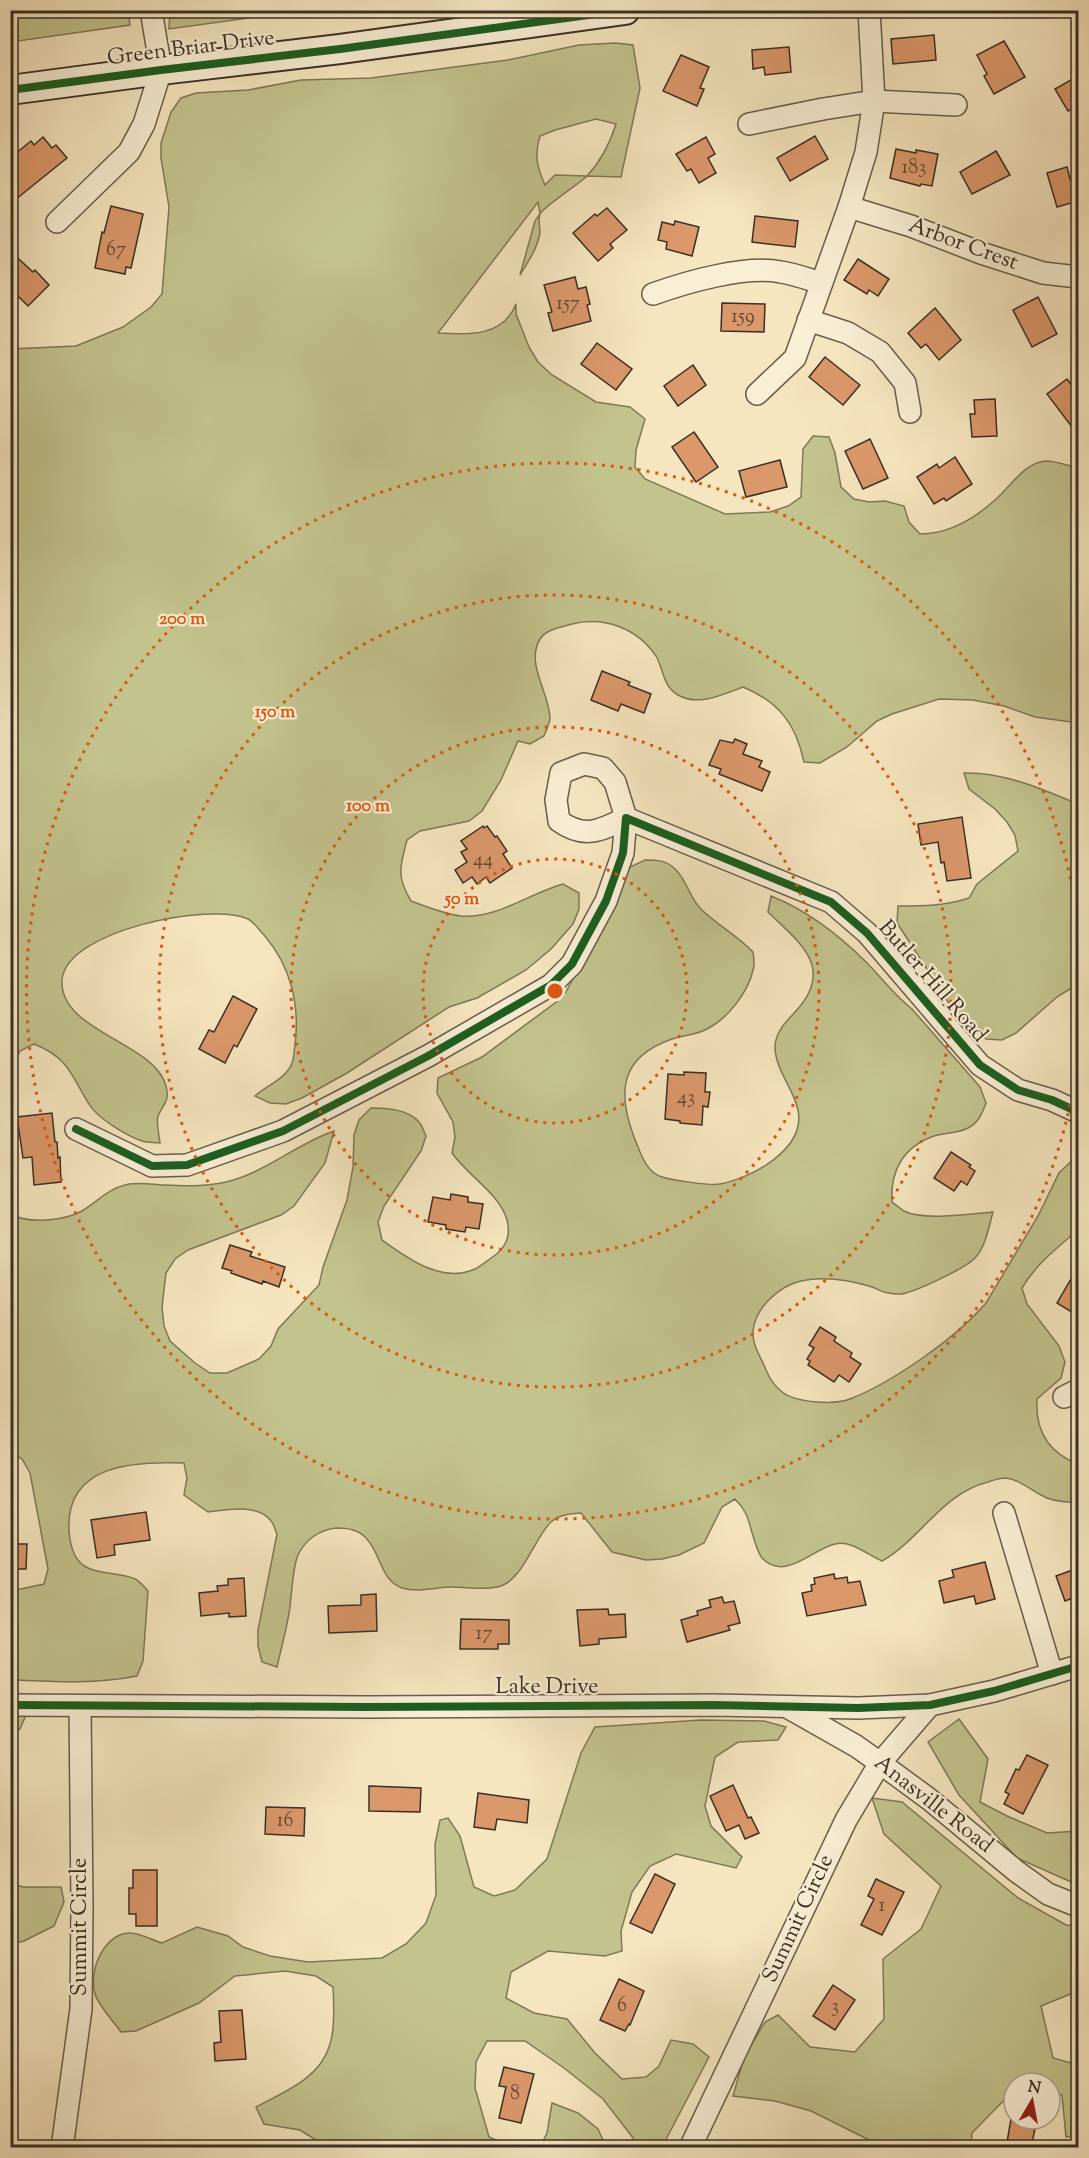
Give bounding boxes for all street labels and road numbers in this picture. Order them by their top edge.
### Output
street label: Green Briar Drive [105,23,277,75]
street label: Arbor Crest [904,210,1023,280]
street label: Butler Hill Road [870,914,994,1050]
street label: Lake Drive [496,1672,598,1704]
street label: Anasville Road [866,1748,1000,1862]
street label: Summit Circle [755,1850,843,1988]
street label: Summit Circle [65,1858,97,1996]

